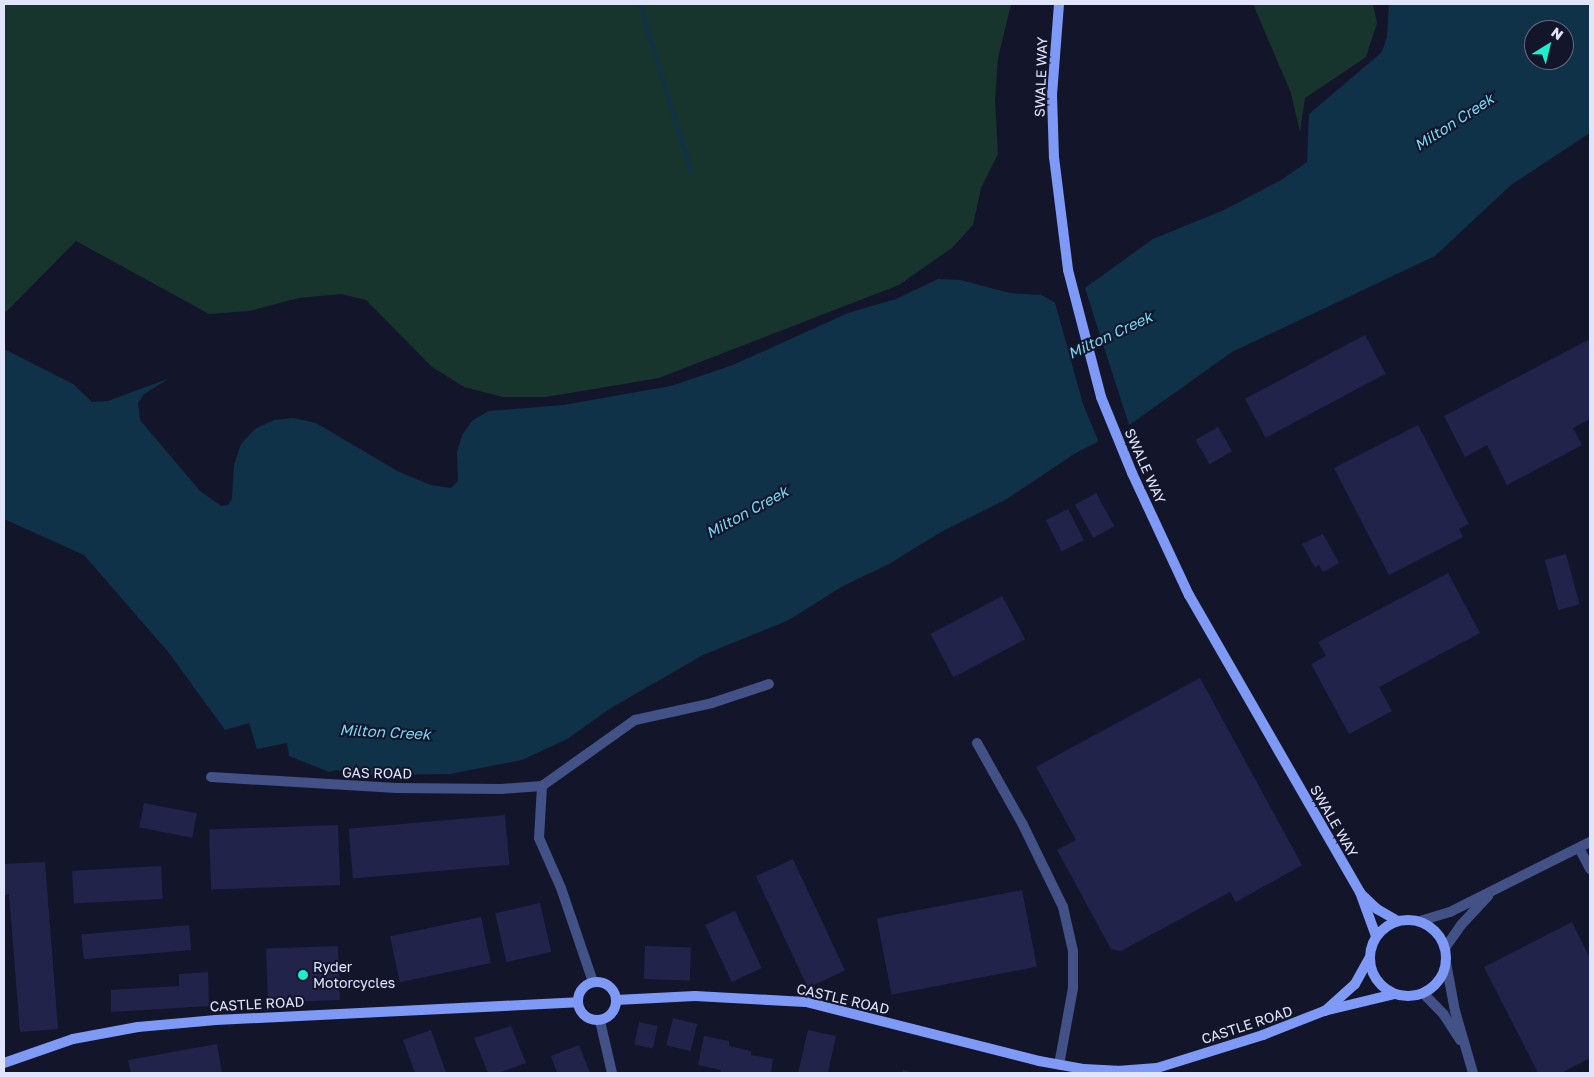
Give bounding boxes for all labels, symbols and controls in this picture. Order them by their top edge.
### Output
north arrow [1524,20,1574,70]
text: N [1548,23,1567,43]
street label: SWALE WAY [1031,37,1051,117]
water label: Milton Creek [1411,90,1497,154]
water label: Milton Creek [1065,308,1155,362]
street label: SWALE WAY [1121,426,1169,506]
water label: Milton Creek [703,482,791,542]
water label: Milton Creek [339,721,431,743]
street label: GAS ROAD [342,764,412,782]
street label: SWALE WAY [1307,782,1361,860]
place label: Ryder Motorcycles [313,959,395,992]
marker: Ryder Motorcycles [297,969,309,981]
street label: CASTLE ROAD [795,980,891,1018]
street label: CASTLE ROAD [209,993,305,1015]
street label: CASTLE ROAD [1199,1002,1295,1048]

